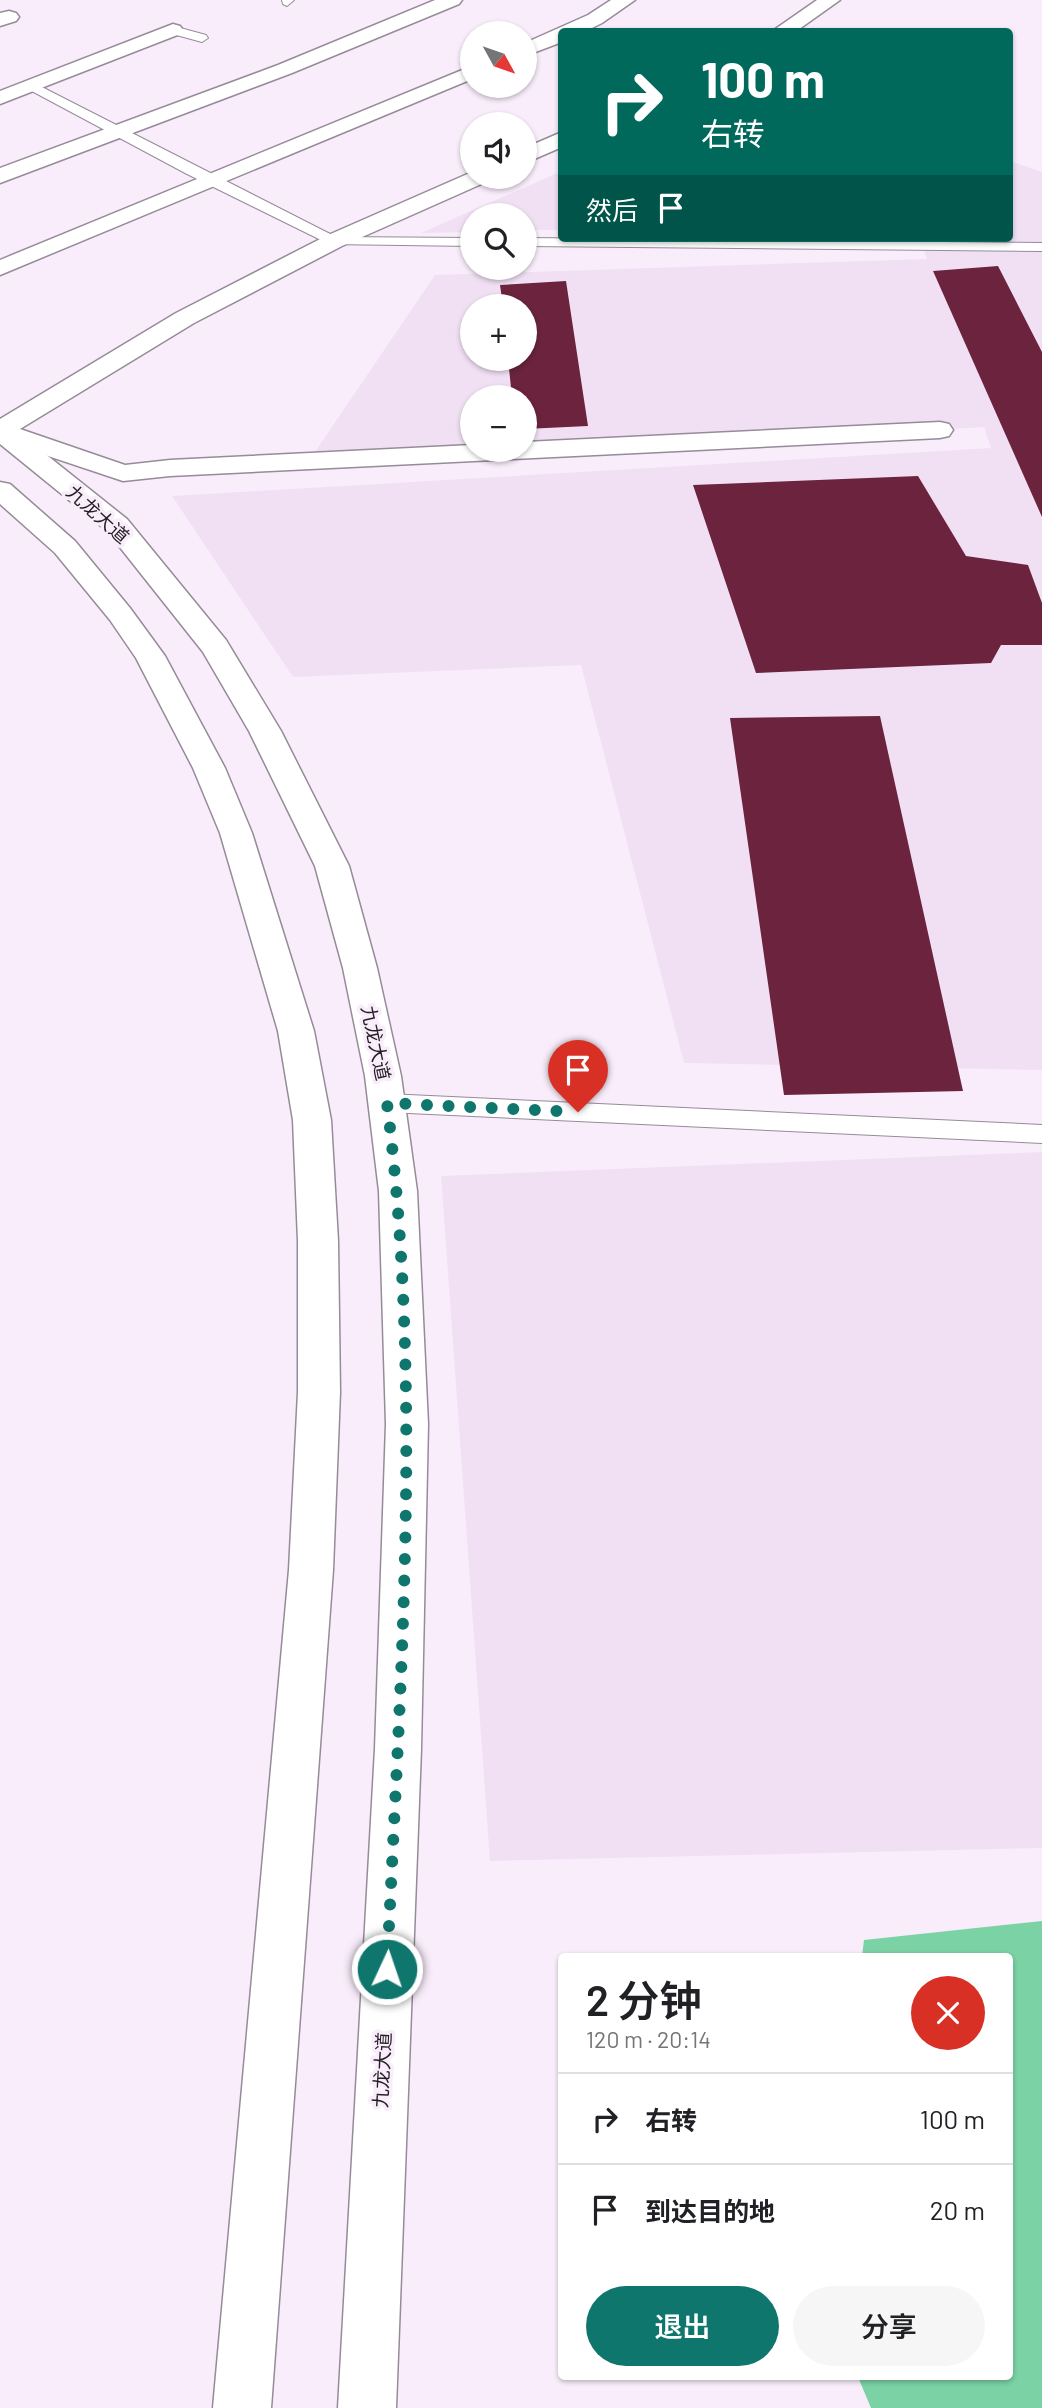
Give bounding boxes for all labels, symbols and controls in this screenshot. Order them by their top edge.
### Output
north arrow [460,21,537,98]
map controls [460,21,537,462]
text: 100 m [701,49,825,108]
icon: right [586,56,677,147]
button: sound [460,112,537,189]
text: 右转 [701,114,765,152]
icon: arrive [652,189,690,227]
text: 然后 [586,194,638,225]
button: search [460,203,537,280]
button: + [460,294,537,371]
button: − [460,385,537,462]
street label: 九龙大道 [62,480,134,548]
street label: 九龙大道 [357,1003,396,1082]
pin [548,1040,608,1112]
icon: arrive [559,1051,597,1089]
position arrow [350,1932,424,2006]
text: 2 分钟 [586,1974,702,2024]
button: close [911,1976,985,2050]
text: 120 m · 20:14 [586,2025,711,2053]
street label: 九龙大道 [368,2031,395,2109]
icon: right [586,2100,624,2138]
text: 100 m [920,2103,985,2134]
text: 右转 [645,2104,697,2135]
icon: arrive [586,2191,624,2229]
text: 20 m [930,2194,985,2225]
text: 到达目的地 [645,2195,775,2226]
button: 退出 [586,2286,779,2366]
button: 分享 [793,2286,985,2366]

